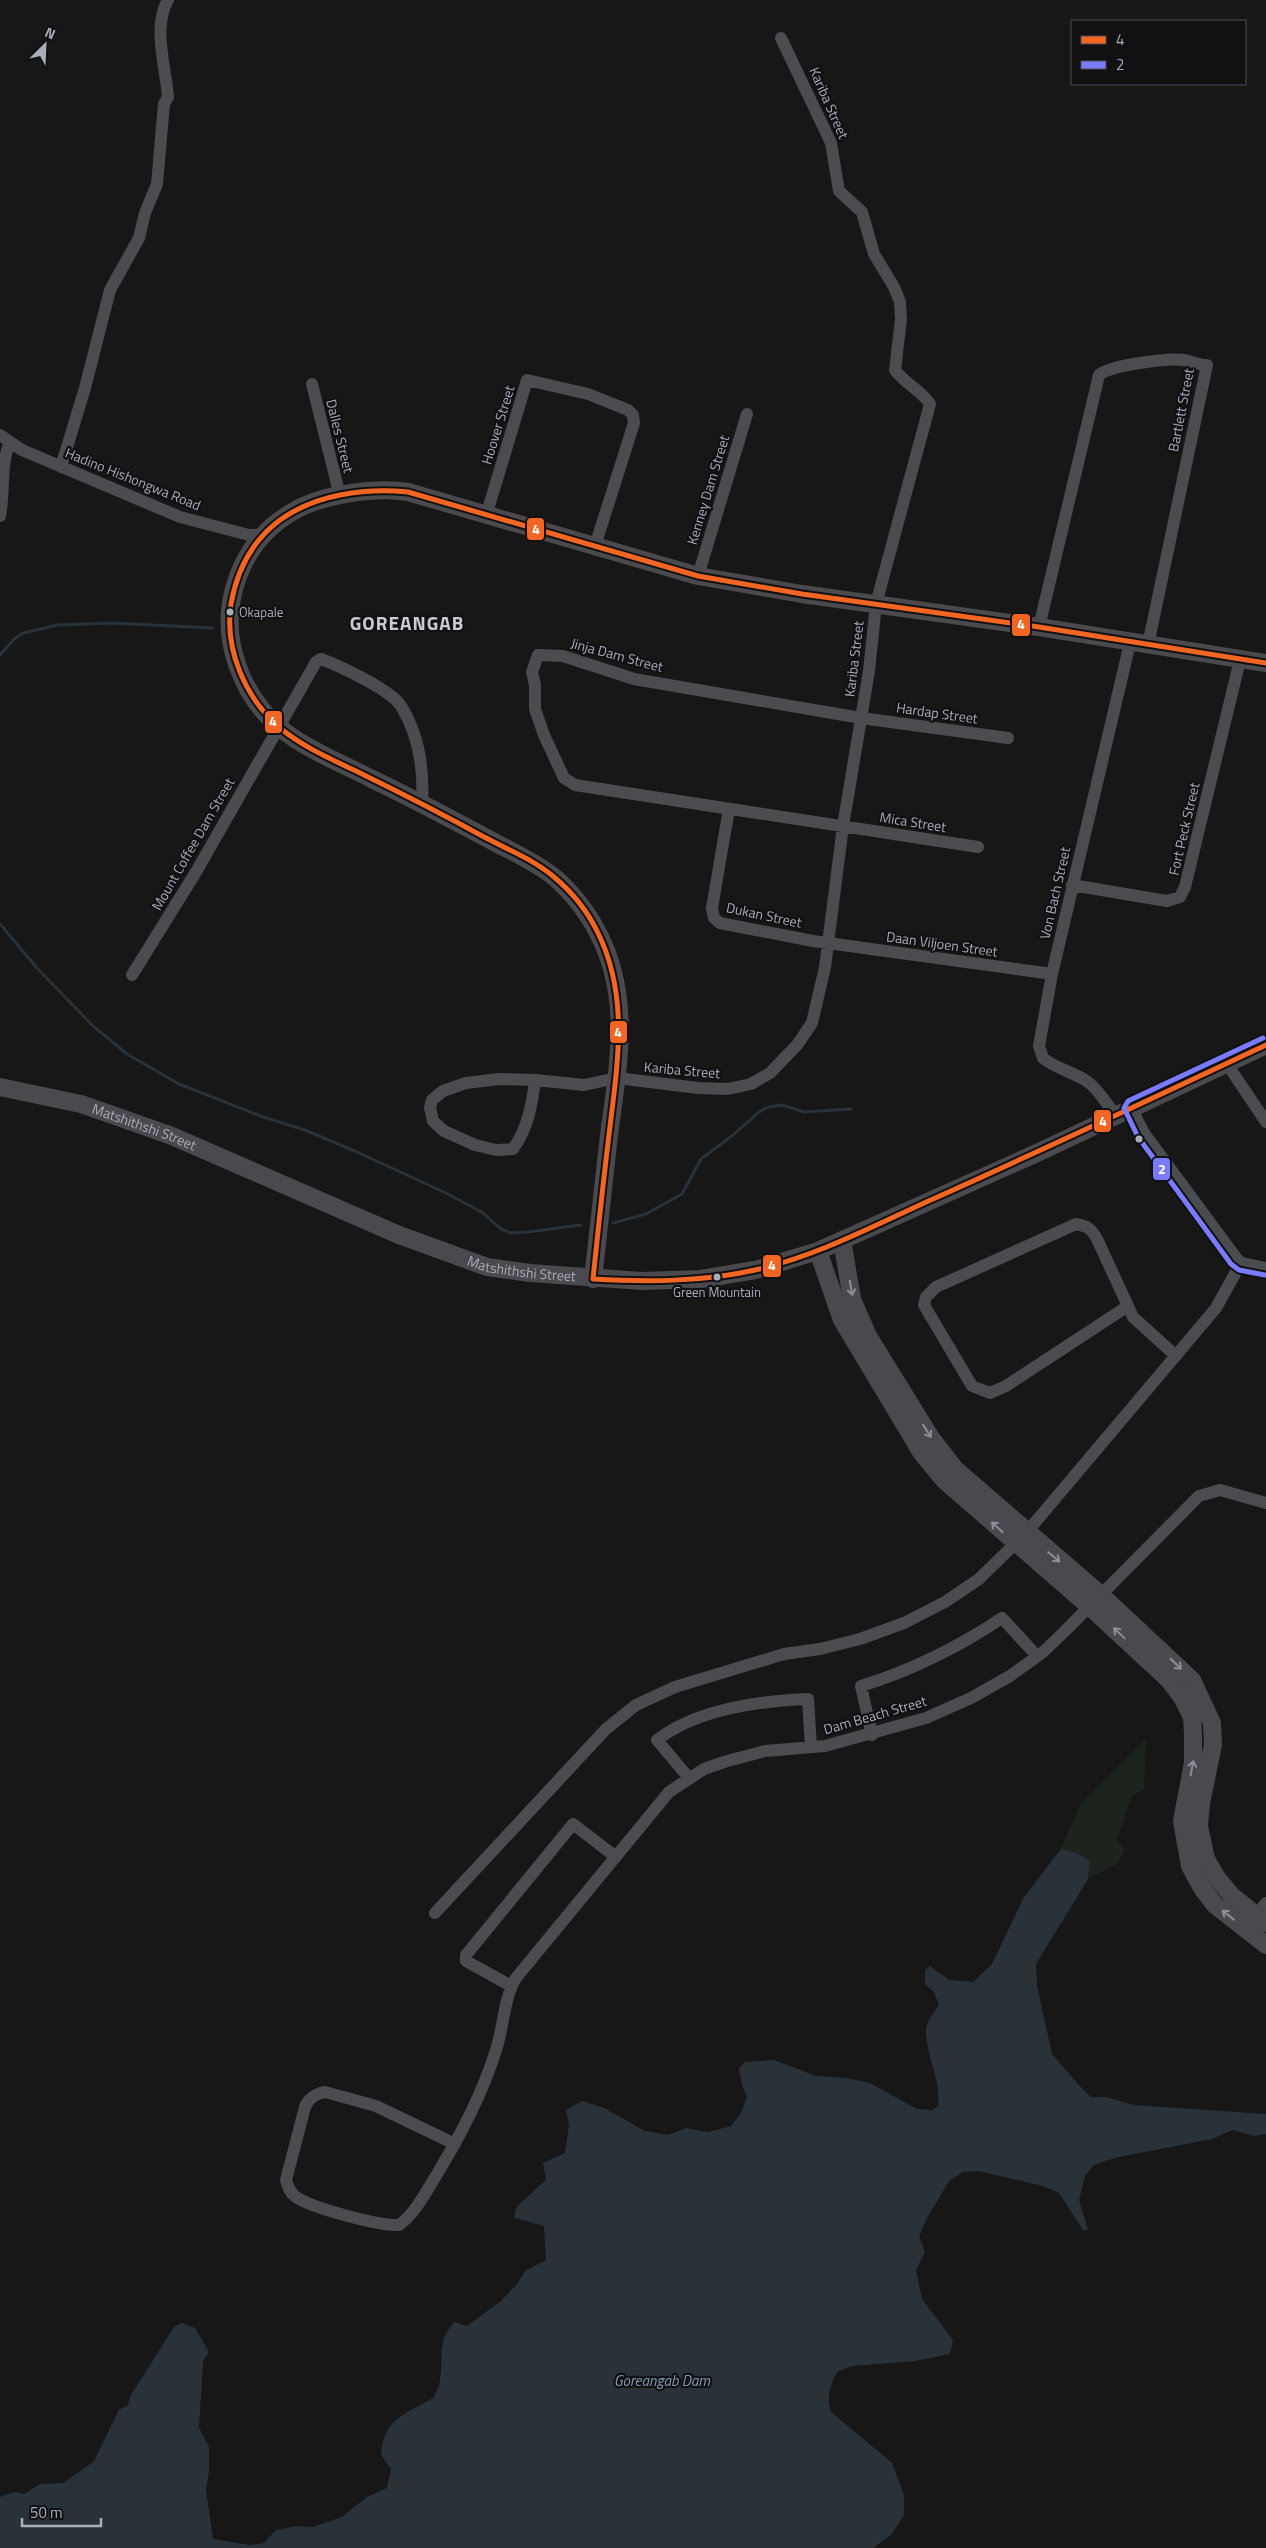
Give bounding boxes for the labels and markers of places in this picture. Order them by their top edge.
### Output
place label: Okapale [239,602,283,622]
marker: Okapale [225,607,235,617]
unlabelled marker [1134,1134,1144,1144]
marker: Green Mountain [712,1272,722,1282]
place label: Green Mountain [673,1282,761,1302]

